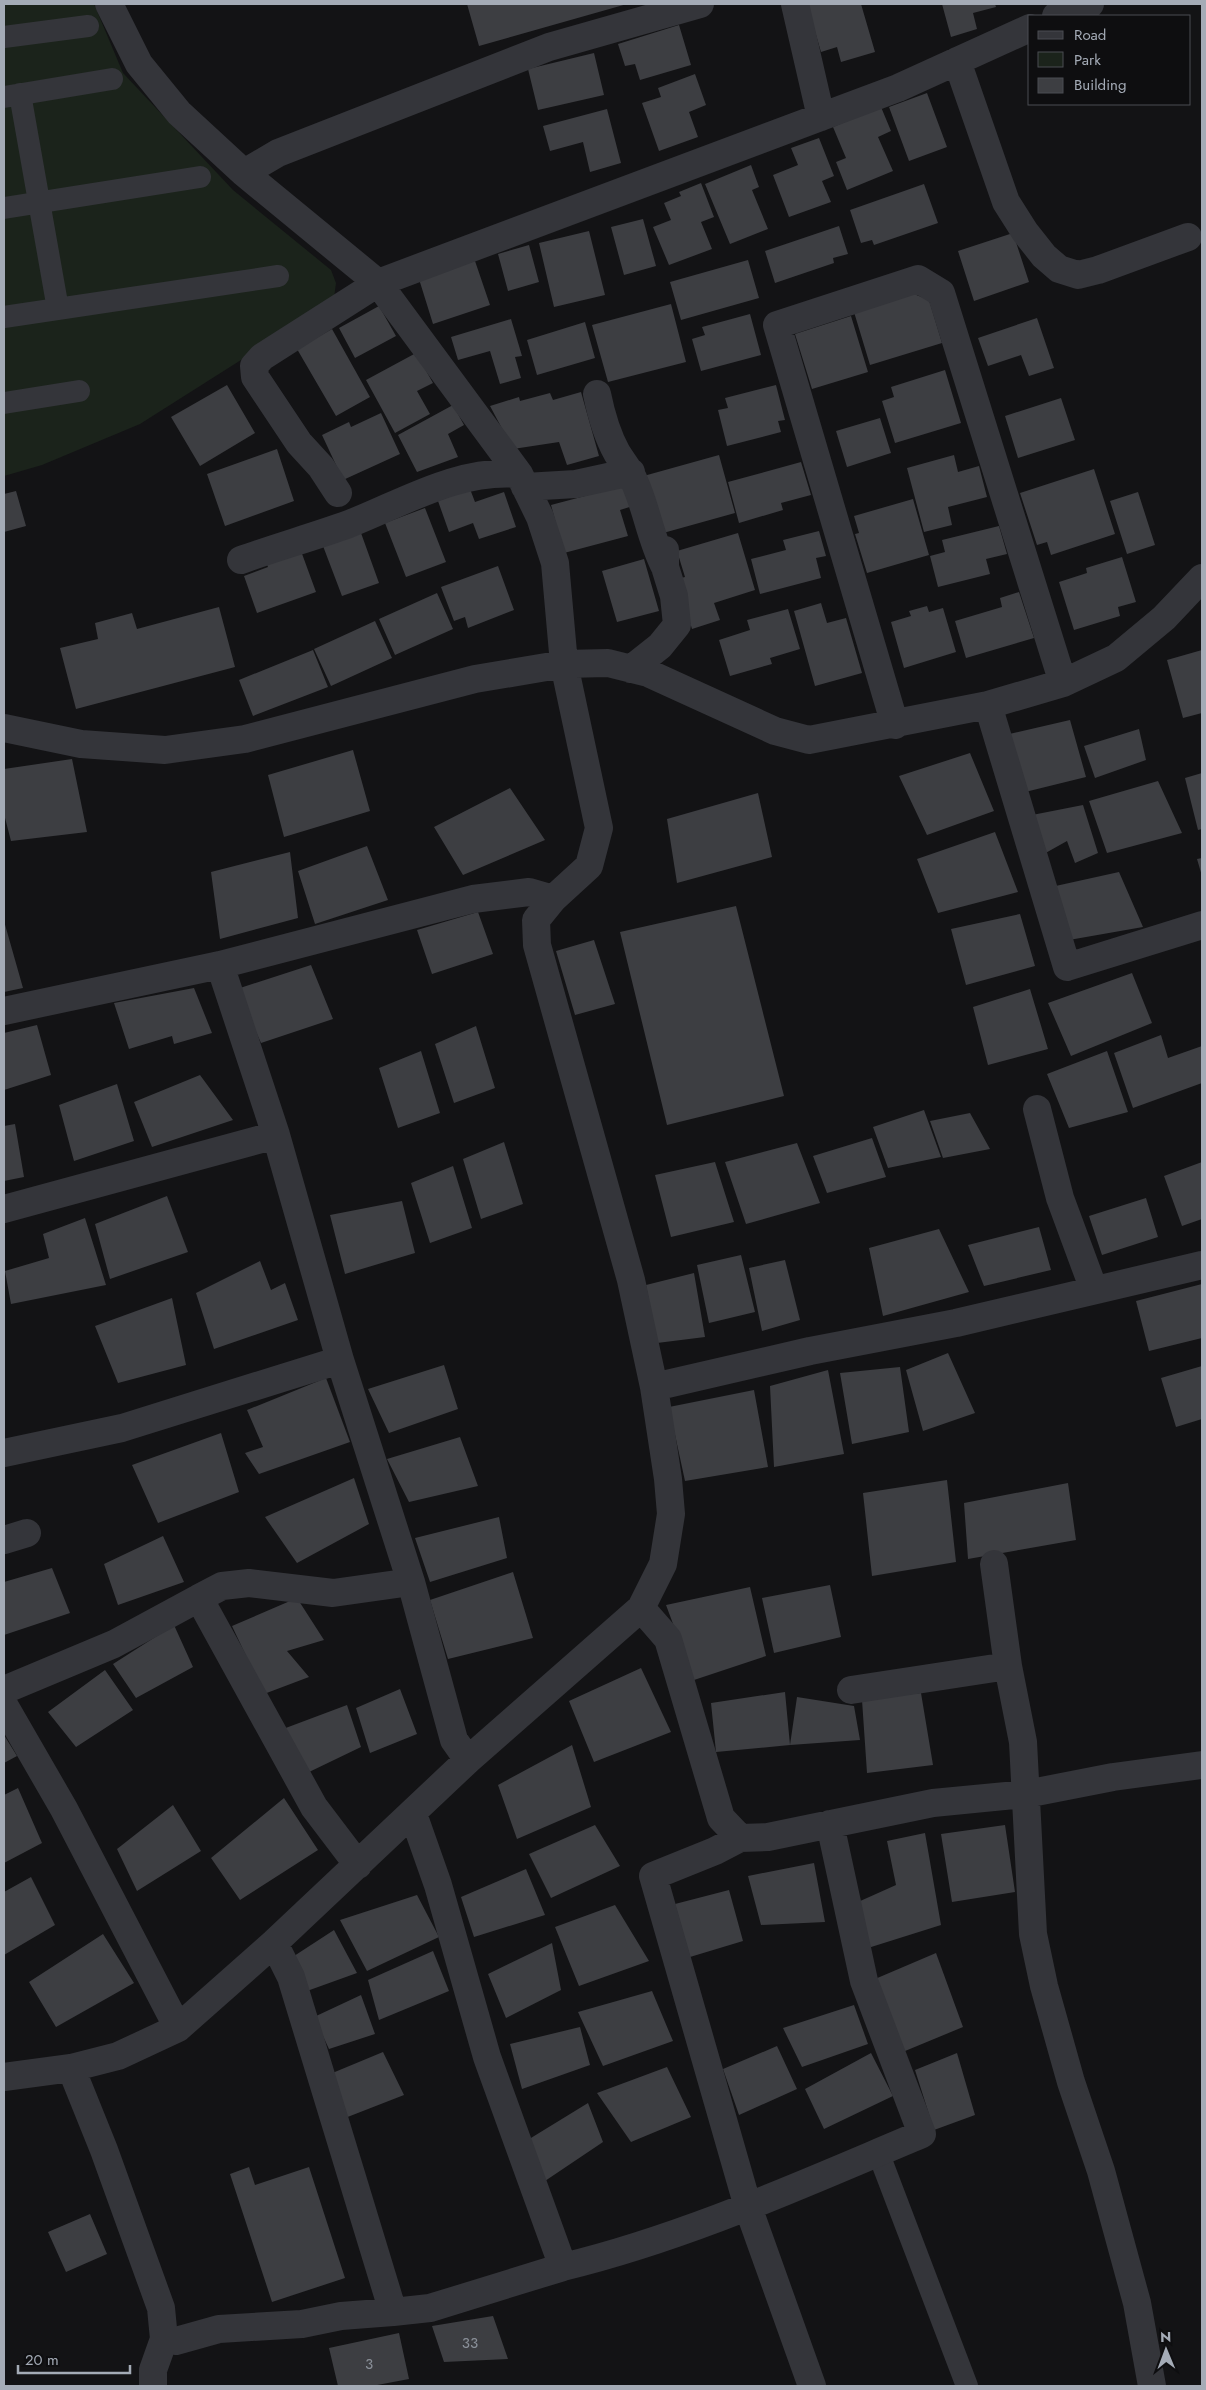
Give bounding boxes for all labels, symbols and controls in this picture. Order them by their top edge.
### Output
legend [1028,15,1191,105]
text: Road [1074,24,1106,46]
text: Park [1074,49,1101,71]
text: Building [1074,74,1126,96]
north arrow [1141,2325,1191,2375]
text: N [1160,2327,1172,2347]
house number: 33 [462,2332,478,2354]
scale bar [18,2342,130,2374]
text: 20 m [25,2349,59,2371]
house number: 3 [365,2353,373,2375]

